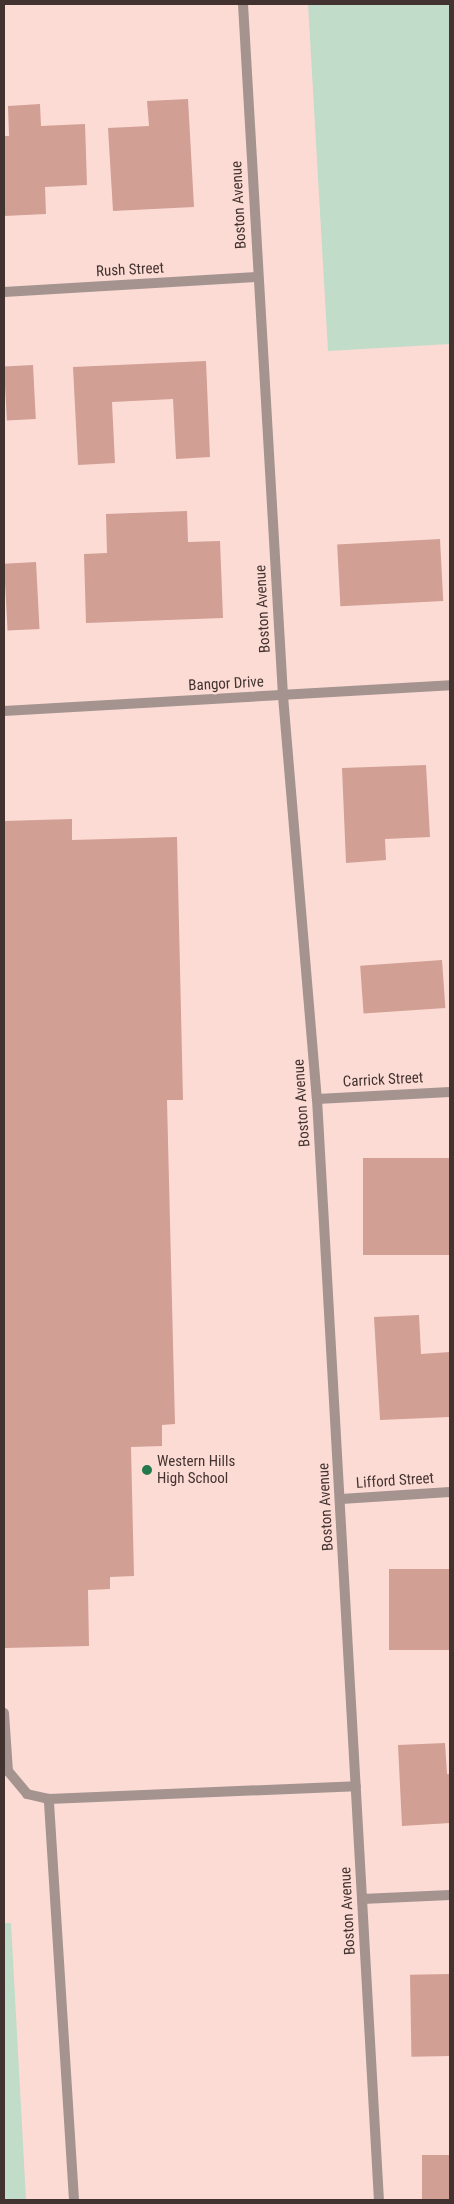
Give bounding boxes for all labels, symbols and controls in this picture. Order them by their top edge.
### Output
street label: Boston Avenue [228,160,250,250]
street label: Rush Street [96,259,164,281]
street label: Boston Avenue [252,564,274,654]
street label: Bangor Drive [188,673,264,695]
street label: Boston Avenue [290,1058,314,1148]
street label: Carrick Street [342,1069,424,1091]
place label: Western Hills High School [157,1452,235,1487]
street label: Boston Avenue [315,1462,337,1552]
marker: Western Hills High School [141,1464,153,1476]
street label: Lifford Street [355,1469,435,1493]
street label: Boston Avenue [337,1866,359,1956]

